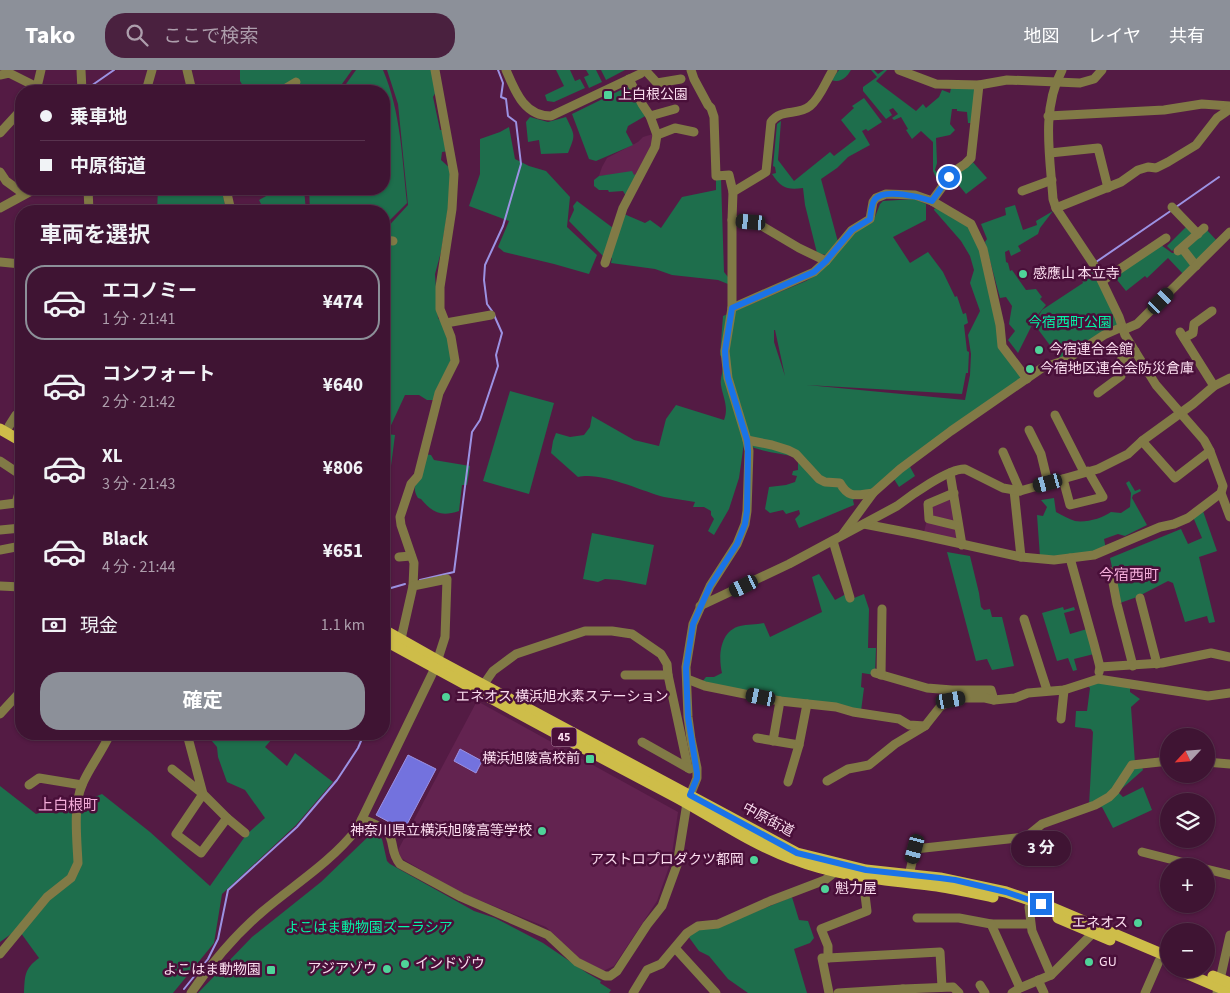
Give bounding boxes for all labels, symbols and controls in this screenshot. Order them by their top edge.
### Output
search box [105,13,455,58]
text: Tako [25,18,75,53]
icon: search [123,21,151,49]
text: ここで検索 [163,23,258,50]
text: 地図 [1024,24,1060,49]
text: レイヤ [1088,24,1141,49]
text: 共有 [1169,24,1205,49]
place label: 上白根公園 [618,85,688,105]
marker: 上白根公園 [602,89,614,101]
text: 乗車地 [70,104,127,131]
text: 中原街道 [70,153,146,180]
route start [938,166,960,188]
car [735,213,766,231]
text: 車両を選択 [40,219,150,251]
place label: 感應山 本立寺 [1033,264,1120,284]
marker: 感應山 本立寺 [1017,268,1029,280]
text: エコノミー [102,278,197,305]
icon: car [42,280,87,325]
car [1145,285,1176,317]
text: ¥474 [323,289,363,316]
text: 1 分 · 21:41 [102,308,175,330]
park label: 今宿西町公園 [1028,313,1112,333]
place label: 今宿連合会館 [1049,340,1133,360]
marker: 今宿連合会館 [1033,344,1045,356]
place label: 今宿地区連合会防災倉庫 [1040,359,1194,379]
text: コンフォート [102,361,215,388]
icon: car [42,363,87,408]
marker: 今宿地区連合会防災倉庫 [1024,363,1036,375]
text: ¥640 [323,372,363,399]
text: 2 分 · 21:42 [102,391,175,413]
text: XL [102,443,123,470]
icon: car [42,446,87,491]
text: ¥806 [323,455,363,482]
car [1031,472,1064,494]
text: 3 分 · 21:43 [102,473,175,495]
text: Black [102,526,148,553]
icon: car [42,529,87,574]
text: ¥651 [323,538,363,565]
text: 4 分 · 21:44 [102,556,175,578]
district label: 今宿西町 [1099,565,1159,586]
car [727,573,760,599]
icon: cash [40,611,68,639]
text: 現金 [80,613,118,640]
text: 1.1 km [321,614,365,636]
button: 確定 [40,672,365,730]
place label: エネオス 横浜旭水素ステーション [456,687,669,707]
car [744,687,777,707]
car [934,690,967,710]
marker: エネオス 横浜旭水素ステーション [440,691,452,703]
road number: 45 [552,728,576,746]
north arrow [1160,728,1215,782]
map controls [1160,728,1215,978]
place label: 横浜旭陵高校前 [482,749,580,769]
marker: 横浜旭陵高校前 [584,753,596,765]
button: layers [1160,793,1215,848]
district label: 上白根町 [38,795,98,816]
street label: 中原街道 [739,798,797,842]
place label: 神奈川県立横浜旭陵高等学校 [350,821,532,841]
marker: 神奈川県立横浜旭陵高等学校 [536,825,548,837]
callout: 3 分 [1011,832,1071,866]
car [903,833,926,865]
text: 3 分 [1027,837,1055,859]
place label: アストロプロダクツ都岡 [590,850,744,870]
marker: アストロプロダクツ都岡 [748,854,760,866]
button: + [1160,858,1215,913]
place label: 魁力屋 [835,879,877,899]
marker: 魁力屋 [819,883,831,895]
route end [1030,893,1052,915]
place label: エネオス [1072,913,1128,933]
marker: エネオス [1132,917,1144,929]
park label: よこはま動物園ズーラシア [285,918,453,938]
button: − [1160,923,1215,978]
place label: GU [1099,952,1117,972]
place label: インドゾウ [415,954,485,974]
marker: GU [1083,956,1095,968]
marker: インドゾウ [399,958,411,970]
place label: アジアゾウ [308,959,377,979]
place label: よこはま動物園 [163,960,261,980]
marker: アジアゾウ [381,963,393,975]
marker: よこはま動物園 [265,964,277,976]

